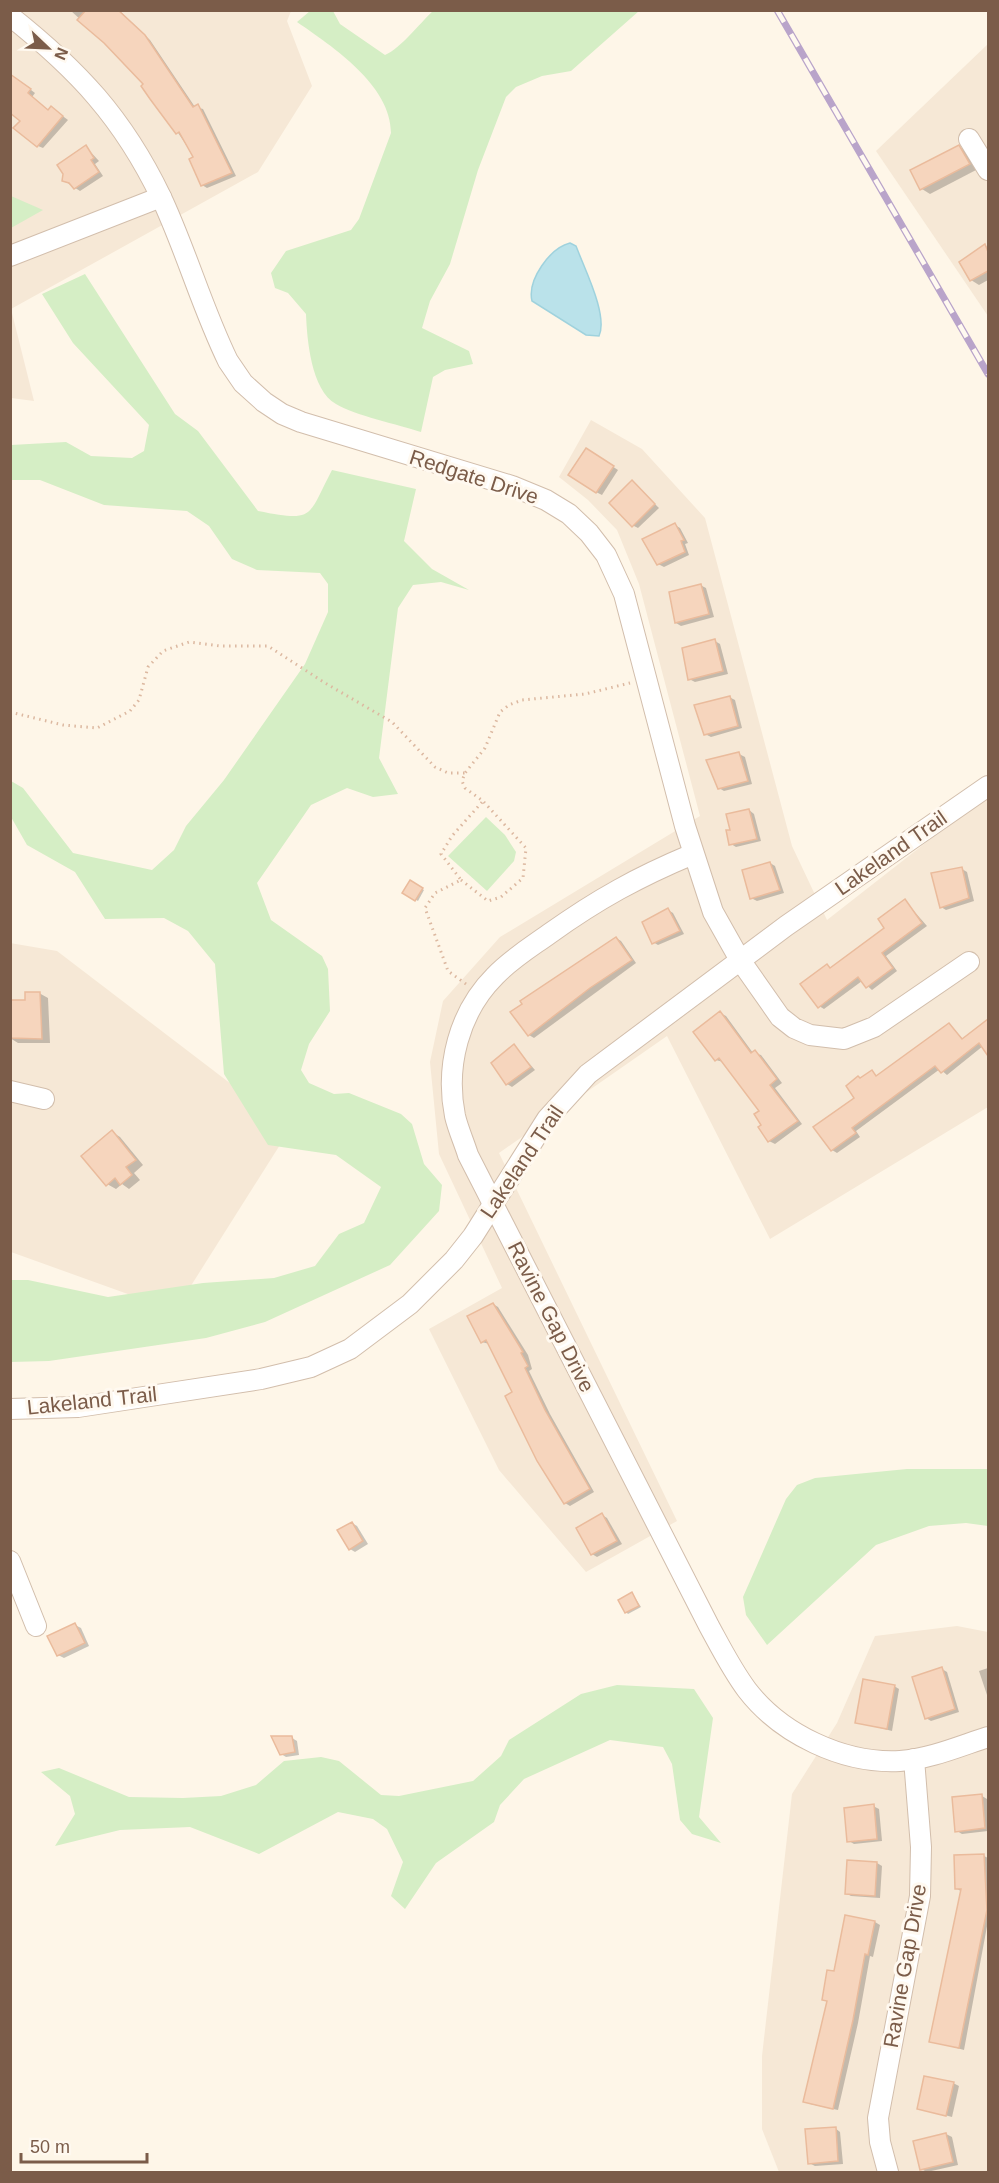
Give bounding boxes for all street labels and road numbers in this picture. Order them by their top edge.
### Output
street label: Redgate Drive [407,445,542,508]
street label: Lakeland Trail [831,806,951,900]
street label: Lakeland Trail [475,1101,568,1222]
street label: Ravine Gap Drive [504,1238,599,1396]
street label: Lakeland Trail [26,1382,158,1419]
street label: Ravine Gap Drive [879,1882,930,2050]

